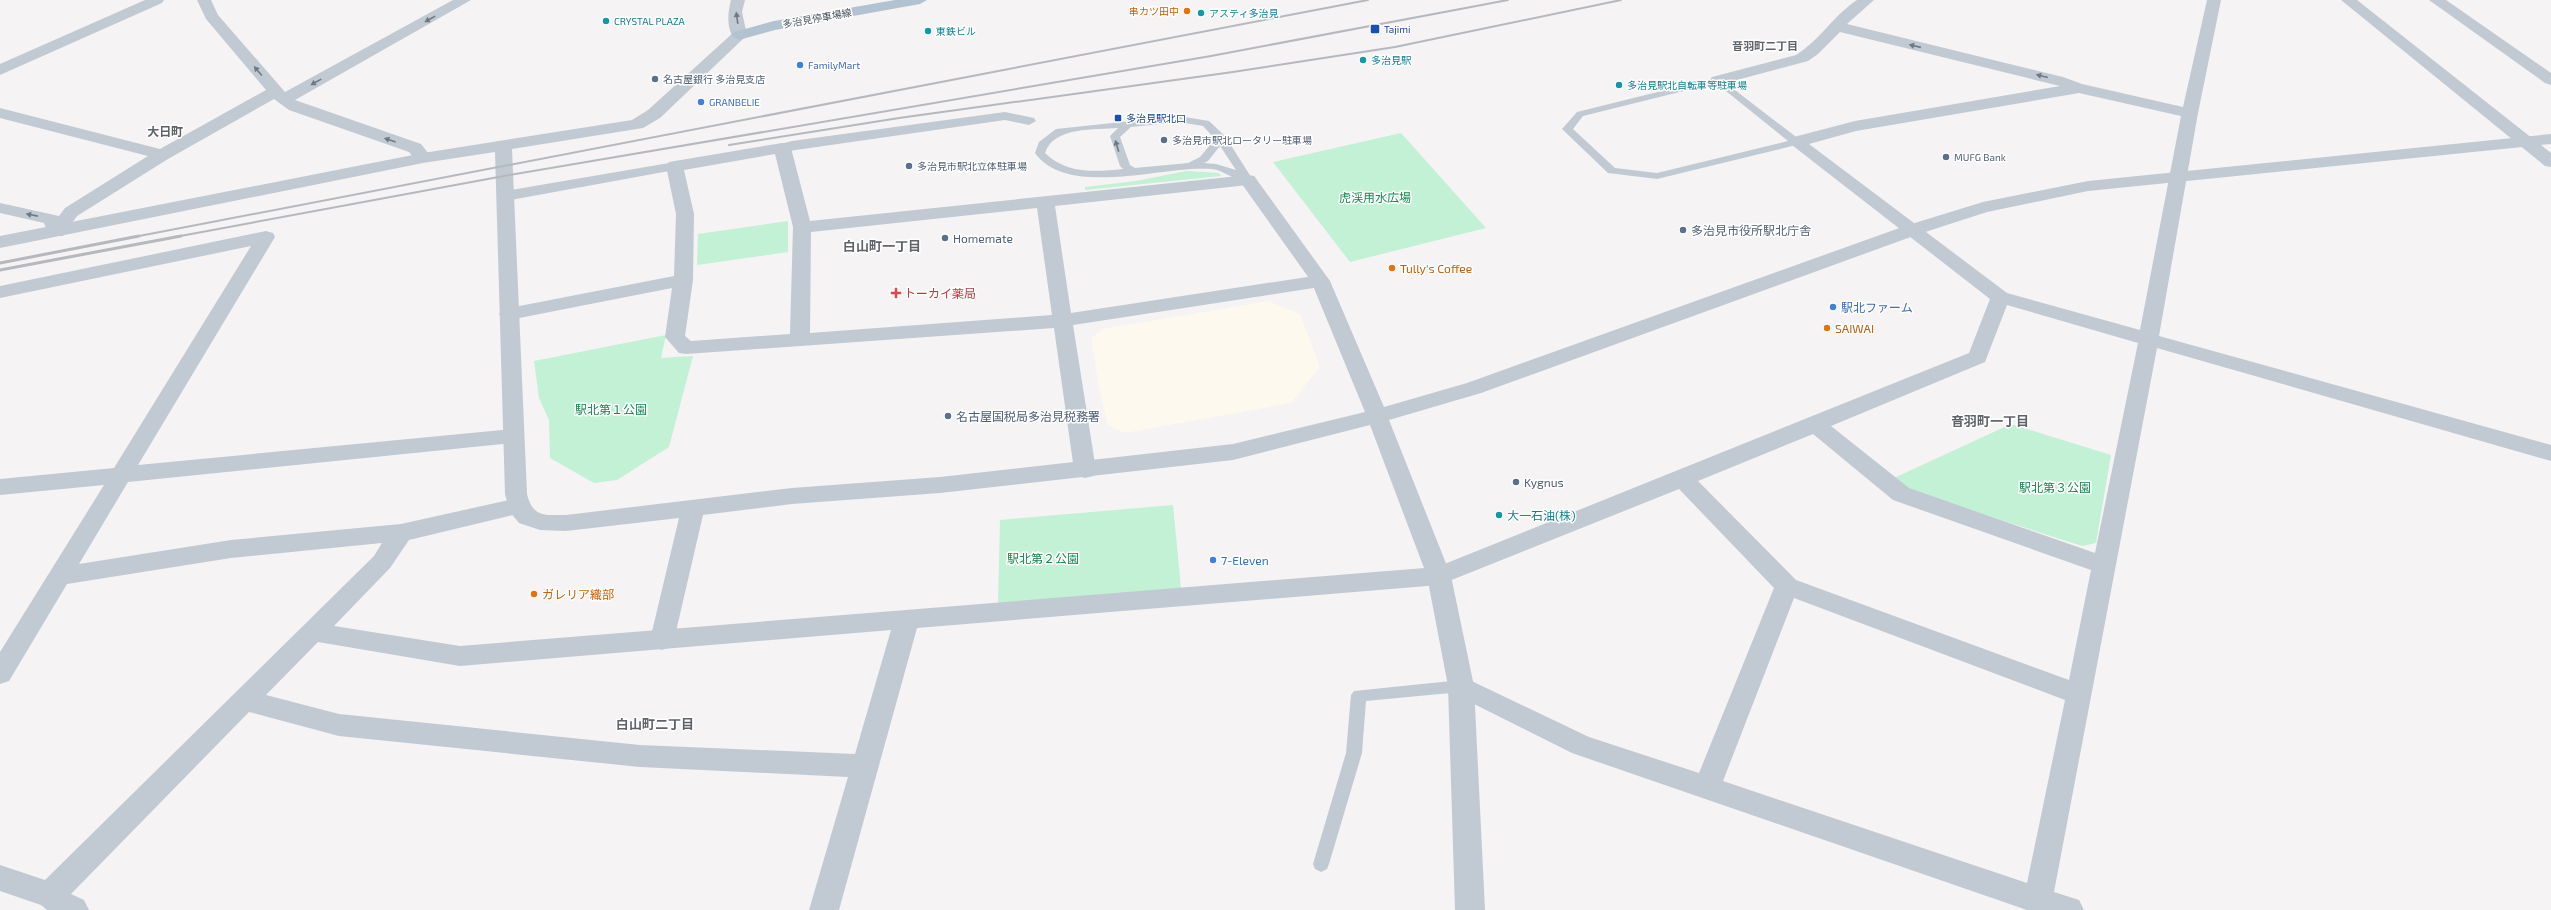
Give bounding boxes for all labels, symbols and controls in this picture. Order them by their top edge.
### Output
place label: 串カツ田中 [1129,5,1179,17]
street label: 多治見停車場線 [781,6,853,30]
marker: 串カツ田中 [1182,6,1192,16]
place label: アスティ多治見 [1209,7,1278,19]
marker: アスティ多治見 [1196,8,1206,18]
one-way arrow [734,12,740,24]
one-way arrow [424,15,436,22]
place label: CRYSTAL PLAZA [614,15,686,27]
marker: CRYSTAL PLAZA [601,16,611,26]
marker: Tajimi [1369,23,1381,35]
place label: Tajimi [1384,23,1411,35]
place label: 東鉄ビル [936,25,976,37]
marker: 東鉄ビル [923,26,933,36]
district label: 音羽町二丁目 [1732,39,1798,52]
one-way arrow [1909,42,1922,48]
place label: 多治見駅 [1371,54,1412,66]
marker: 多治見駅 [1358,55,1368,65]
place label: FamilyMart [808,59,860,71]
marker: FamilyMart [795,60,805,70]
one-way arrow [253,66,262,76]
place label: 名古屋銀行 多治見支店 [663,73,765,85]
one-way arrow [2036,73,2048,79]
marker: 名古屋銀行 多治見支店 [650,74,660,84]
one-way arrow [310,79,322,85]
place label: 多治見駅北自転車等駐車場 [1627,79,1747,91]
marker: 多治見駅北自転車等駐車場 [1614,80,1624,90]
place label: GRANBELIE [709,96,760,108]
marker: GRANBELIE [696,97,706,107]
place label: 多治見駅北口 [1126,112,1186,124]
marker: 多治見駅北口 [1113,113,1123,123]
district label: 大日町 [147,124,183,138]
place label: 多治見市駅北ロータリー駐車場 [1172,134,1312,146]
marker: 多治見市駅北ロータリー駐車場 [1159,135,1169,145]
one-way arrow [384,136,396,142]
one-way arrow [1114,140,1120,152]
place label: MUFG Bank [1954,151,2006,163]
marker: MUFG Bank [1941,152,1951,162]
place label: 多治見市駅北立体駐車場 [917,160,1027,172]
marker: 多治見市駅北立体駐車場 [904,161,914,171]
park label: 虎渓用水広場 [1339,190,1411,204]
one-way arrow [26,211,39,217]
place label: 多治見市役所駅北庁舎 [1691,223,1811,237]
marker: 多治見市役所駅北庁舎 [1678,225,1688,235]
place label: Homemate [953,231,1013,245]
marker: Homemate [940,233,950,243]
district label: 白山町一丁目 [843,238,921,254]
place label: Tully's Coffee [1400,261,1472,275]
marker: Tully's Coffee [1387,263,1397,273]
place label: トーカイ薬局 [904,286,976,300]
marker: トーカイ薬局 [891,288,901,298]
place label: 駅北ファーム [1841,300,1913,314]
marker: 駅北ファーム [1828,302,1838,312]
place label: SAIWAI [1835,321,1874,335]
marker: SAIWAI [1822,323,1832,333]
park label: 駅北第１公園 [575,402,647,416]
place label: 名古屋国税局多治見税務署 [956,409,1100,423]
marker: 名古屋国税局多治見税務署 [943,411,953,421]
district label: 音羽町一丁目 [1951,413,2029,429]
place label: Kygnus [1524,475,1564,489]
marker: Kygnus [1511,477,1521,487]
park label: 駅北第３公園 [2019,480,2091,494]
place label: 大一石油(株) [1507,508,1576,522]
marker: 大一石油(株) [1494,510,1504,520]
park label: 駅北第２公園 [1007,551,1079,565]
place label: 7-Eleven [1221,553,1269,567]
marker: 7-Eleven [1208,555,1218,565]
place label: ガレリア織部 [542,587,614,601]
marker: ガレリア織部 [529,589,539,599]
district label: 白山町二丁目 [616,716,694,732]

